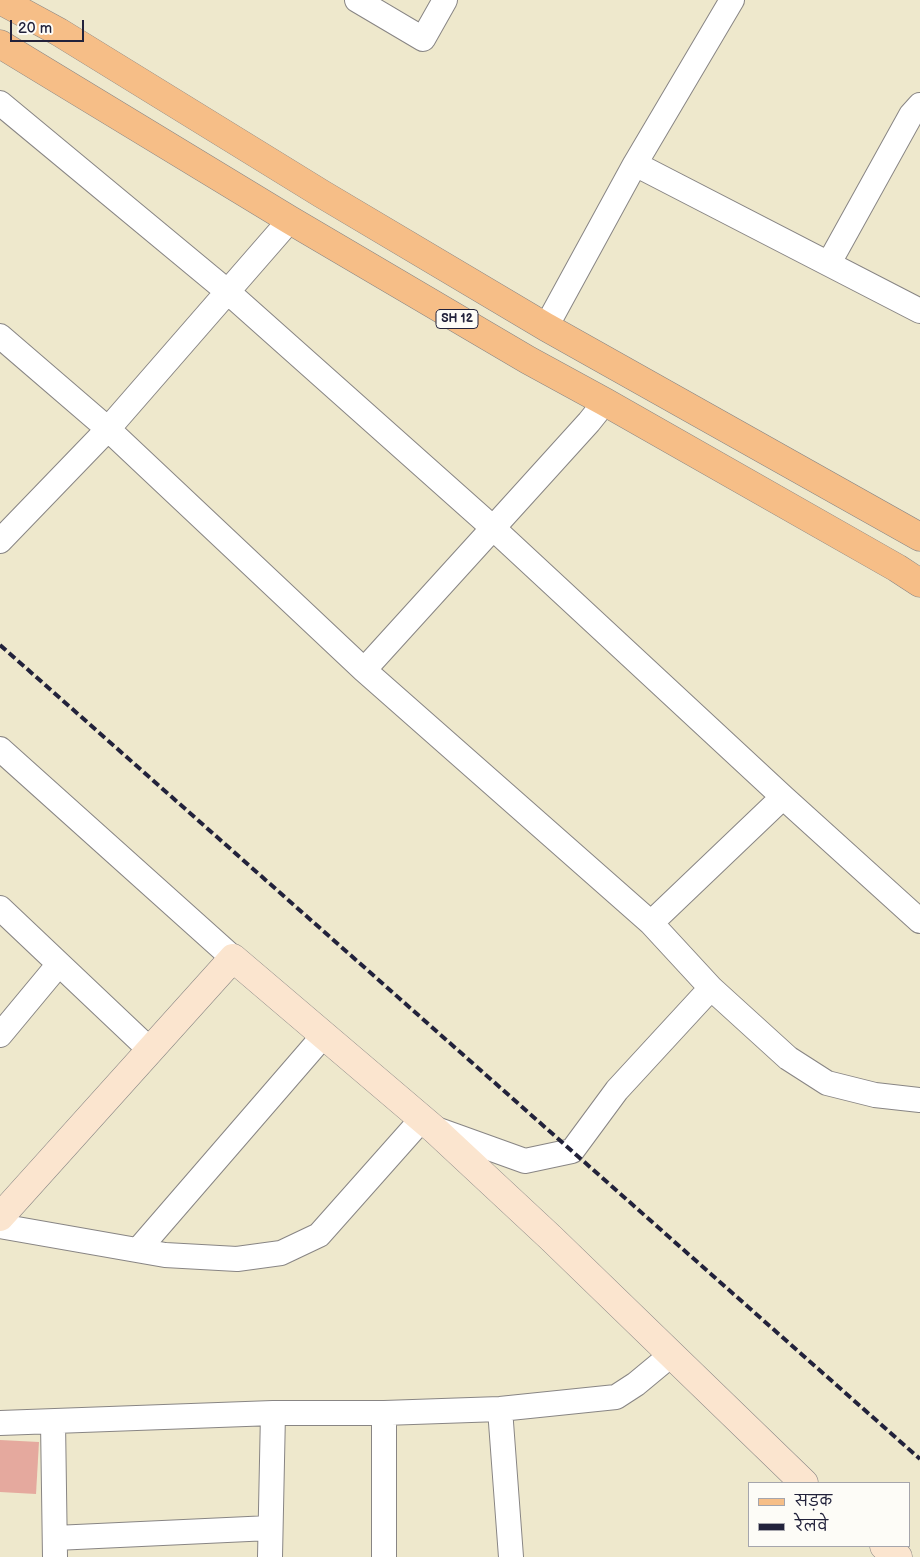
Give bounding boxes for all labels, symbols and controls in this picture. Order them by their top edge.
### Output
scale bar [12,10,86,42]
text: 20 m [18,19,52,38]
road number: SH 12 [436,310,478,328]
legend [748,1482,910,1547]
text: सड़क [795,1492,832,1511]
text: रेलवे [795,1517,828,1536]

